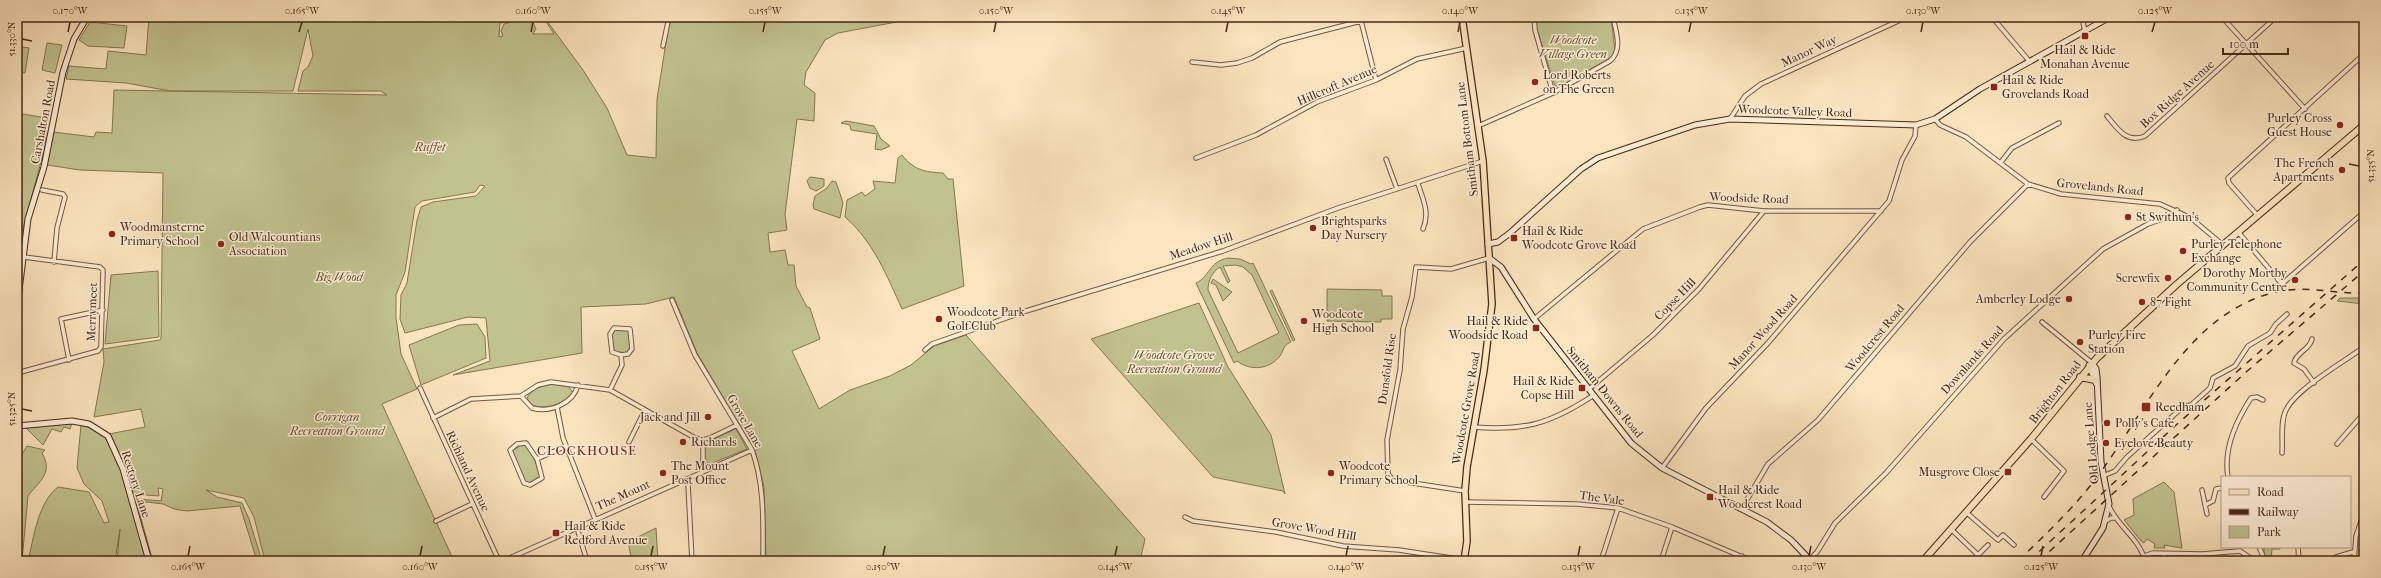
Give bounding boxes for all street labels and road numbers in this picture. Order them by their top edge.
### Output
street label: Manor Way [1779,32,1840,70]
street label: Box Ridge Avenue [2137,57,2217,131]
street label: Hillcroft Avenue [1295,62,1379,108]
street label: Carshalton Road [28,78,58,165]
street label: Smitham Bottom Lane [1453,81,1481,197]
street label: Woodcote Valley Road [1737,102,1853,120]
street label: Grovelands Road [2056,175,2144,199]
street label: Woodside Road [1708,190,1789,206]
street label: Meadow Hill [1167,229,1235,263]
street label: Copse Hill [1651,274,1699,323]
street label: Merrymeet [84,281,100,342]
street label: Manor Wood Road [1726,291,1801,372]
street label: Woodcrest Road [1842,301,1908,375]
street label: Downlands Road [1938,323,2007,397]
street label: Dunsfold Rise [1375,332,1399,406]
street label: Smitham Downs Road [1564,344,1646,441]
street label: Woodcote Grove Road [1449,350,1483,466]
street label: Brighton Road [2026,357,2084,426]
street label: Grove Lane [724,392,766,450]
street label: Old Lodge Lane [2080,401,2102,485]
street label: Richland Avenue [443,428,493,514]
street label: Rectory Lane [119,449,153,519]
street label: The Mount [594,476,653,513]
street label: The Vale [1579,488,1625,508]
street label: Grove Wood Hill [1271,515,1358,543]

